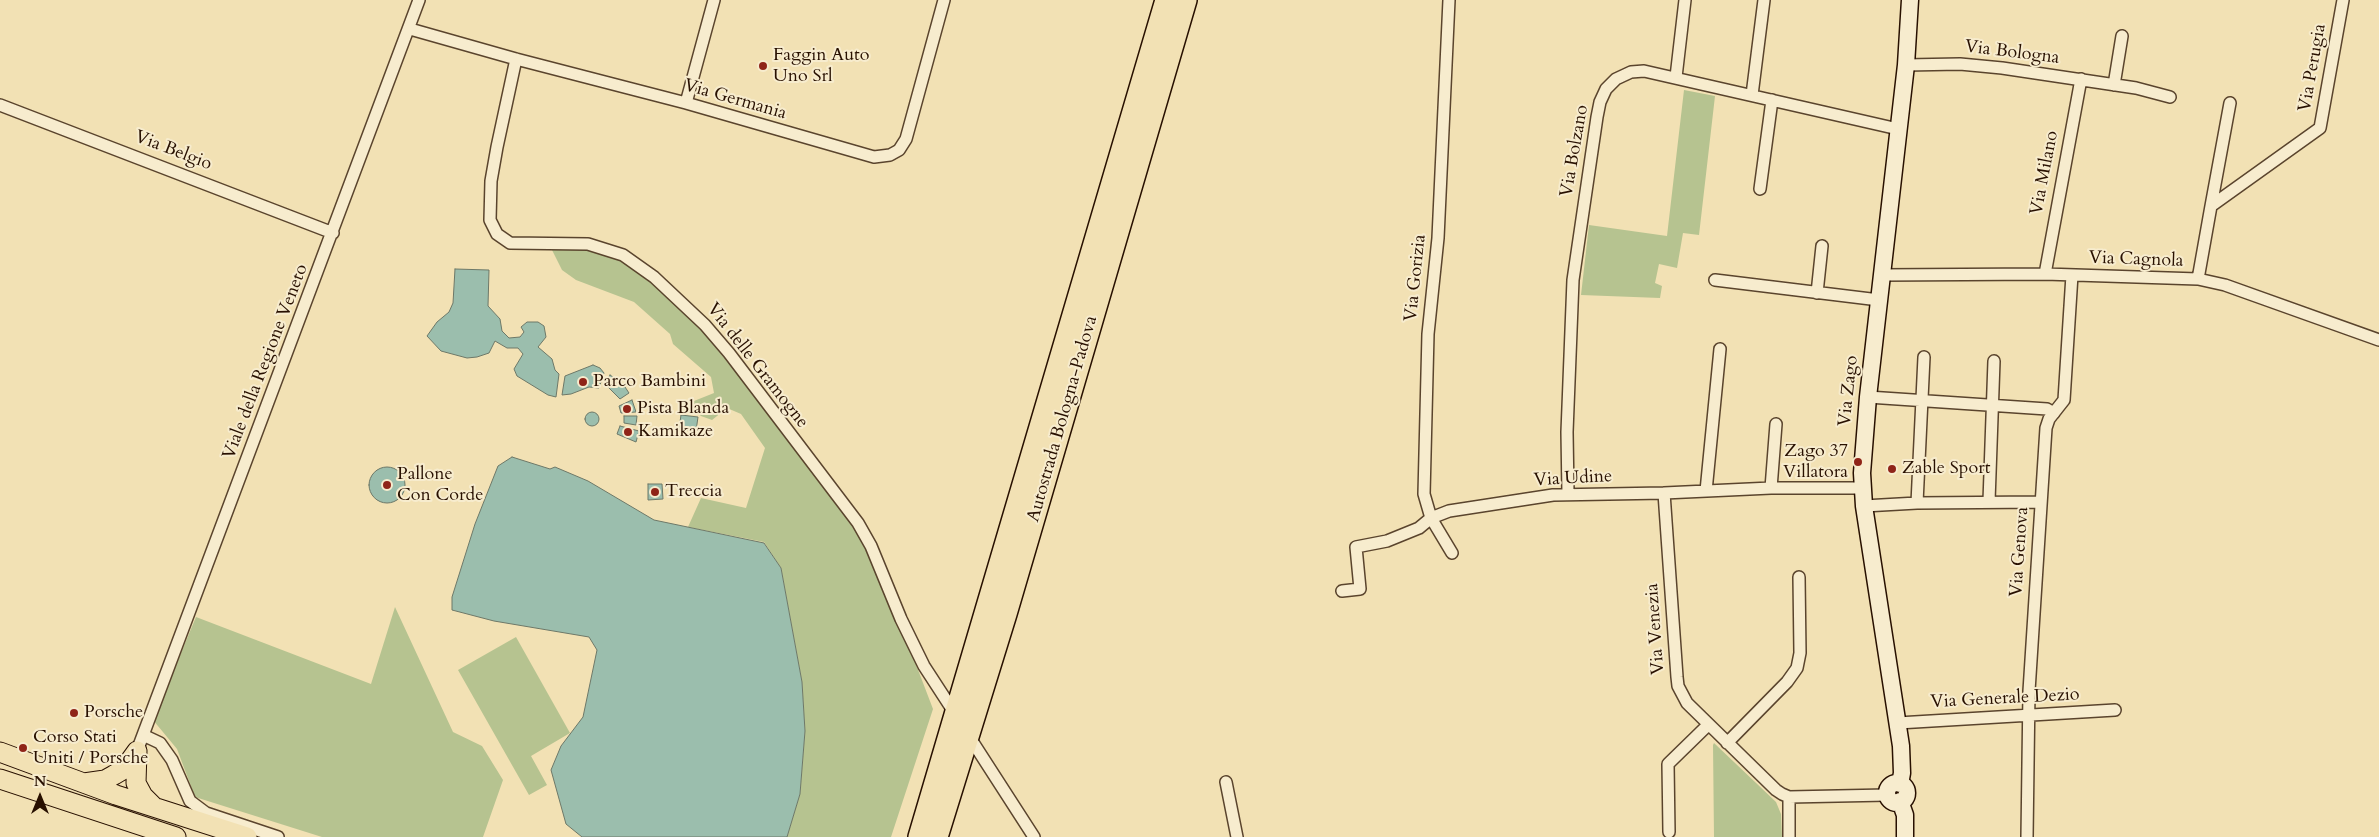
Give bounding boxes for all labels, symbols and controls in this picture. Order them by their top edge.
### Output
street label: Via Perugia [2295,22,2331,114]
street label: Via Bologna [1963,36,2061,70]
place label: Faggin Auto Uno Srl [773,45,869,88]
marker: Faggin Auto Uno Srl [757,60,769,72]
street label: Via Germania [681,75,789,125]
street label: Via Bolzano [1556,103,1594,199]
street label: Via Belgio [131,126,215,176]
street label: Via Milano [2026,129,2064,217]
street label: Via Gorizia [1401,233,1431,323]
street label: Via Cagnola [2088,248,2184,272]
street label: Viale della Regione Veneto [219,261,313,463]
street label: Via delle Gramogne [701,299,813,433]
street label: Autostrada Bologna-Padova [1023,313,1103,525]
street label: Via Zago [1835,354,1863,428]
place label: Parco Bambini [593,371,706,393]
marker: Parco Bambini [577,376,589,388]
place label: Pista Blanda [637,398,729,420]
marker: Pista Blanda [621,403,633,415]
place label: Kamikaze [638,421,713,443]
marker: Kamikaze [622,426,634,438]
place label: Zago 37 Villatora [1783,441,1848,484]
marker: Zago 37 Villatora [1852,456,1864,468]
place label: Zable Sport [1902,458,1990,480]
marker: Zable Sport [1886,463,1898,475]
place label: Pallone Con Corde [397,464,483,506]
street label: Via Udine [1533,466,1613,492]
marker: Pallone Con Corde [381,479,393,491]
place label: Treccia [665,481,722,503]
marker: Treccia [649,486,661,498]
street label: Via Genova [2006,506,2034,598]
street label: Via Venezia [1642,583,1670,675]
street label: Via Generale Dezio [1930,684,2080,714]
place label: Porsche [84,702,143,724]
marker: Porsche [68,707,80,719]
place label: Corso Stati Uniti / Porsche [33,727,148,770]
marker: Corso Stati Uniti / Porsche [17,742,29,754]
north arrow [15,772,65,822]
text: N [34,772,46,791]

